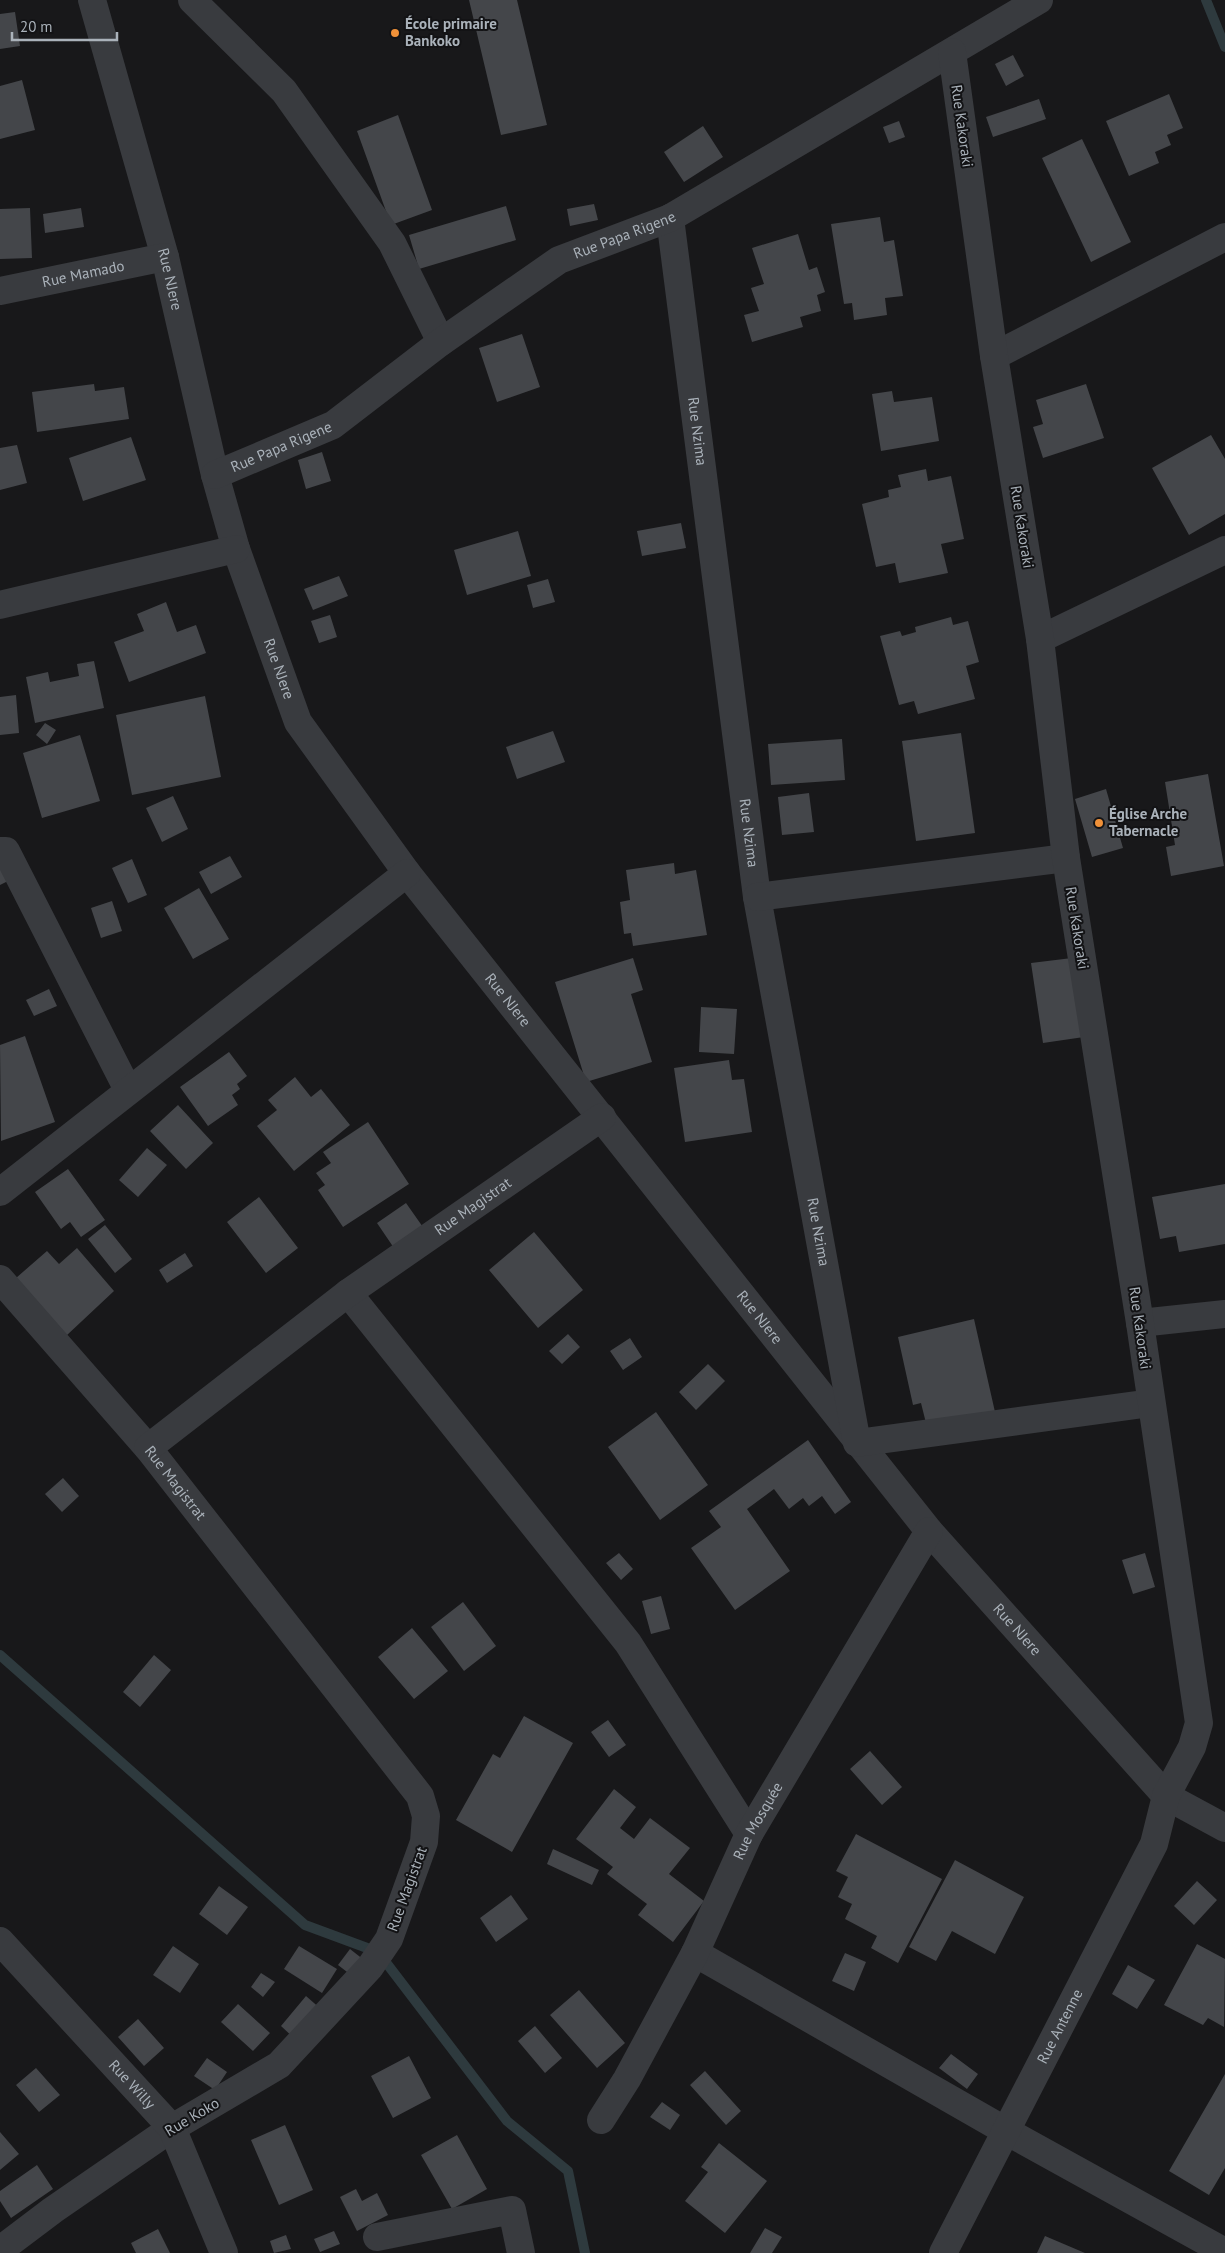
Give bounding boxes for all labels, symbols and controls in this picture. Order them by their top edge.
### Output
scale bar [12,10,118,42]
place label: École primaire Bankoko [405,14,497,50]
text: 20 m [20,17,53,36]
marker: École primaire Bankoko [389,27,401,39]
street label: Rue Kakoraki [947,83,978,169]
street label: Rue Papa Rigene [570,207,679,263]
street label: Rue NJere [154,246,187,312]
street label: Rue Mamado [40,256,126,291]
street label: Rue Nzima [684,396,712,467]
street label: Rue Papa Rigene [228,417,334,476]
street label: Rue Kakoraki [1007,484,1038,570]
street label: Rue NJere [260,636,299,702]
street label: Rue Nzima [735,797,763,868]
place label: Église Arche Tabernacle [1109,804,1187,840]
marker: Église Arche Tabernacle [1093,817,1105,829]
street label: Rue Kakoraki [1062,885,1093,971]
street label: Rue NJere [481,969,535,1031]
street label: Rue Magistrat [431,1173,515,1239]
street label: Rue Nzima [803,1196,834,1267]
street label: Rue Kakoraki [1125,1285,1156,1371]
street label: Rue NJere [733,1286,787,1348]
street label: Rue Magistrat [141,1442,211,1524]
street label: Rue NJere [989,1599,1046,1659]
street label: Rue Mosquée [729,1779,787,1863]
street label: Rue Magistrat [382,1844,431,1934]
street label: Rue Antenne [1032,1986,1087,2067]
street label: Rue Willy [105,2055,160,2113]
street label: Rue Koko [161,2093,222,2140]

